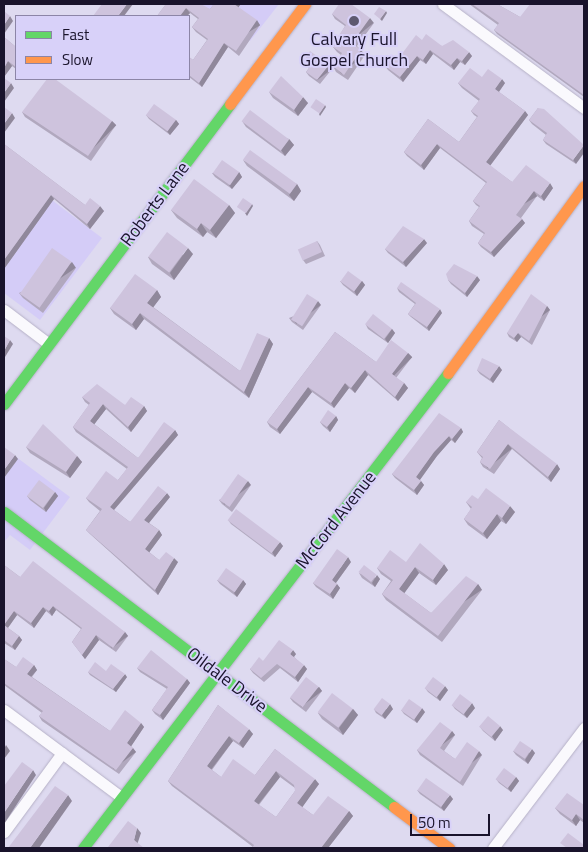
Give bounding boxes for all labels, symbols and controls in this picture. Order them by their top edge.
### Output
legend [15,15,190,80]
marker: Calvary Full Gospel Church [348,15,360,27]
text: Fast [62,23,89,46]
place label: Calvary Full Gospel Church [300,29,408,72]
text: Slow [62,48,93,71]
street label: Roberts Lane [116,157,194,251]
street label: McCord Avenue [291,467,381,573]
street label: Oildale Drive [183,643,271,717]
scale bar [413,804,493,836]
text: 50 m [418,811,451,834]

